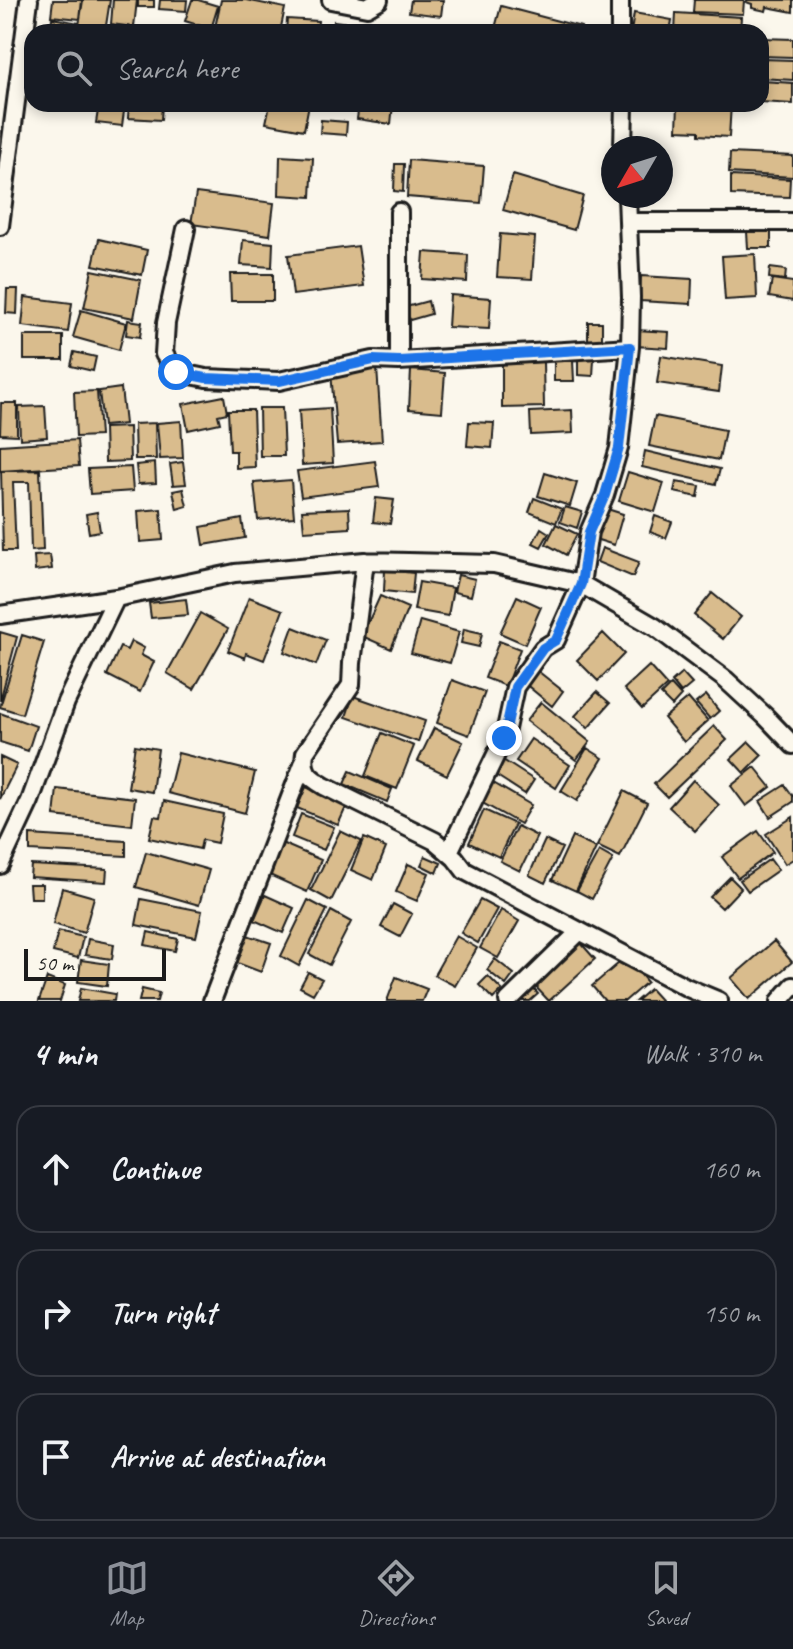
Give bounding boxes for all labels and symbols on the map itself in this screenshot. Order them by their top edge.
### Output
north arrow [601,136,673,208]
route start [158,354,194,390]
route end [486,720,522,756]
scale bar [24,945,166,981]

